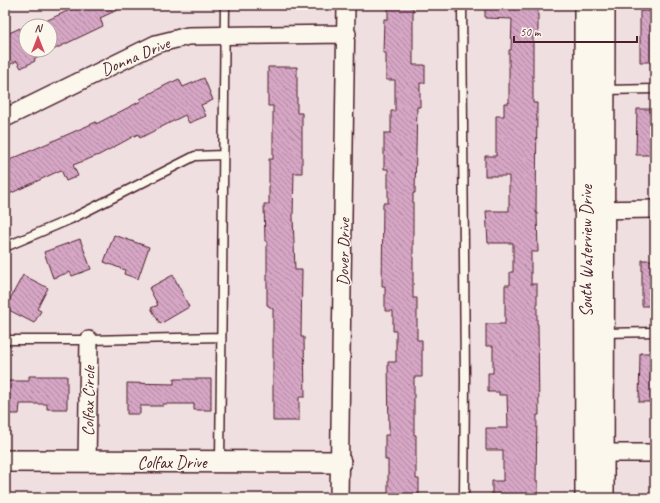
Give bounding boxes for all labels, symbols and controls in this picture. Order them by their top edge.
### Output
north arrow [18,18,58,58]
scale bar [514,18,637,44]
text: N [35,21,44,35]
text: 50 m [520,24,542,40]
street label: Donna Drive [98,32,174,80]
street label: South Waterview Drive [576,183,597,317]
street label: Dover Drive [332,216,355,286]
street label: Colfax Circle [77,364,100,436]
street label: Colfax Drive [137,452,208,473]

